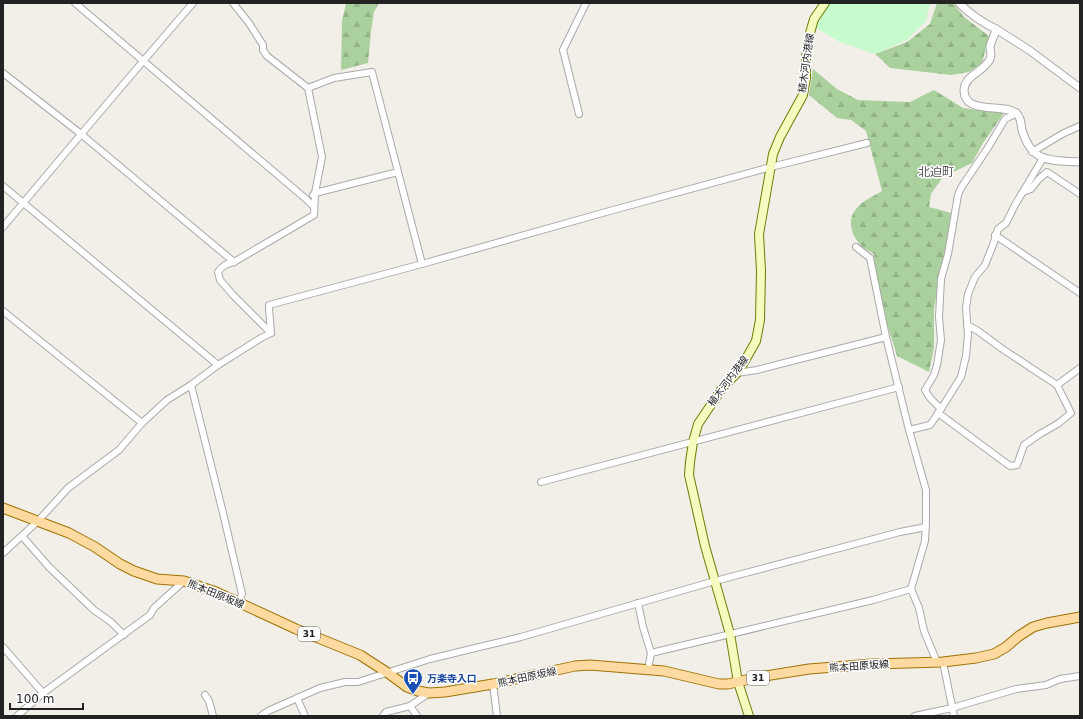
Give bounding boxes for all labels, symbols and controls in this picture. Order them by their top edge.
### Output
street label: 植木河内港線 [796,33,816,93]
district label: 北迫町 [918,165,954,179]
street label: 植木河内港線 [706,354,750,408]
street label: 熊本田原坂線 [186,578,246,610]
road number: 31 [298,627,320,641]
street label: 熊本田原坂線 [829,658,889,674]
street label: 熊本田原坂線 [497,665,557,689]
bus stop icon: 万楽寺入口 [402,667,424,695]
road number: 31 [747,671,769,685]
place label: 万楽寺入口 [427,673,477,684]
scale bar [10,685,83,711]
text: 100 m [16,692,54,706]

